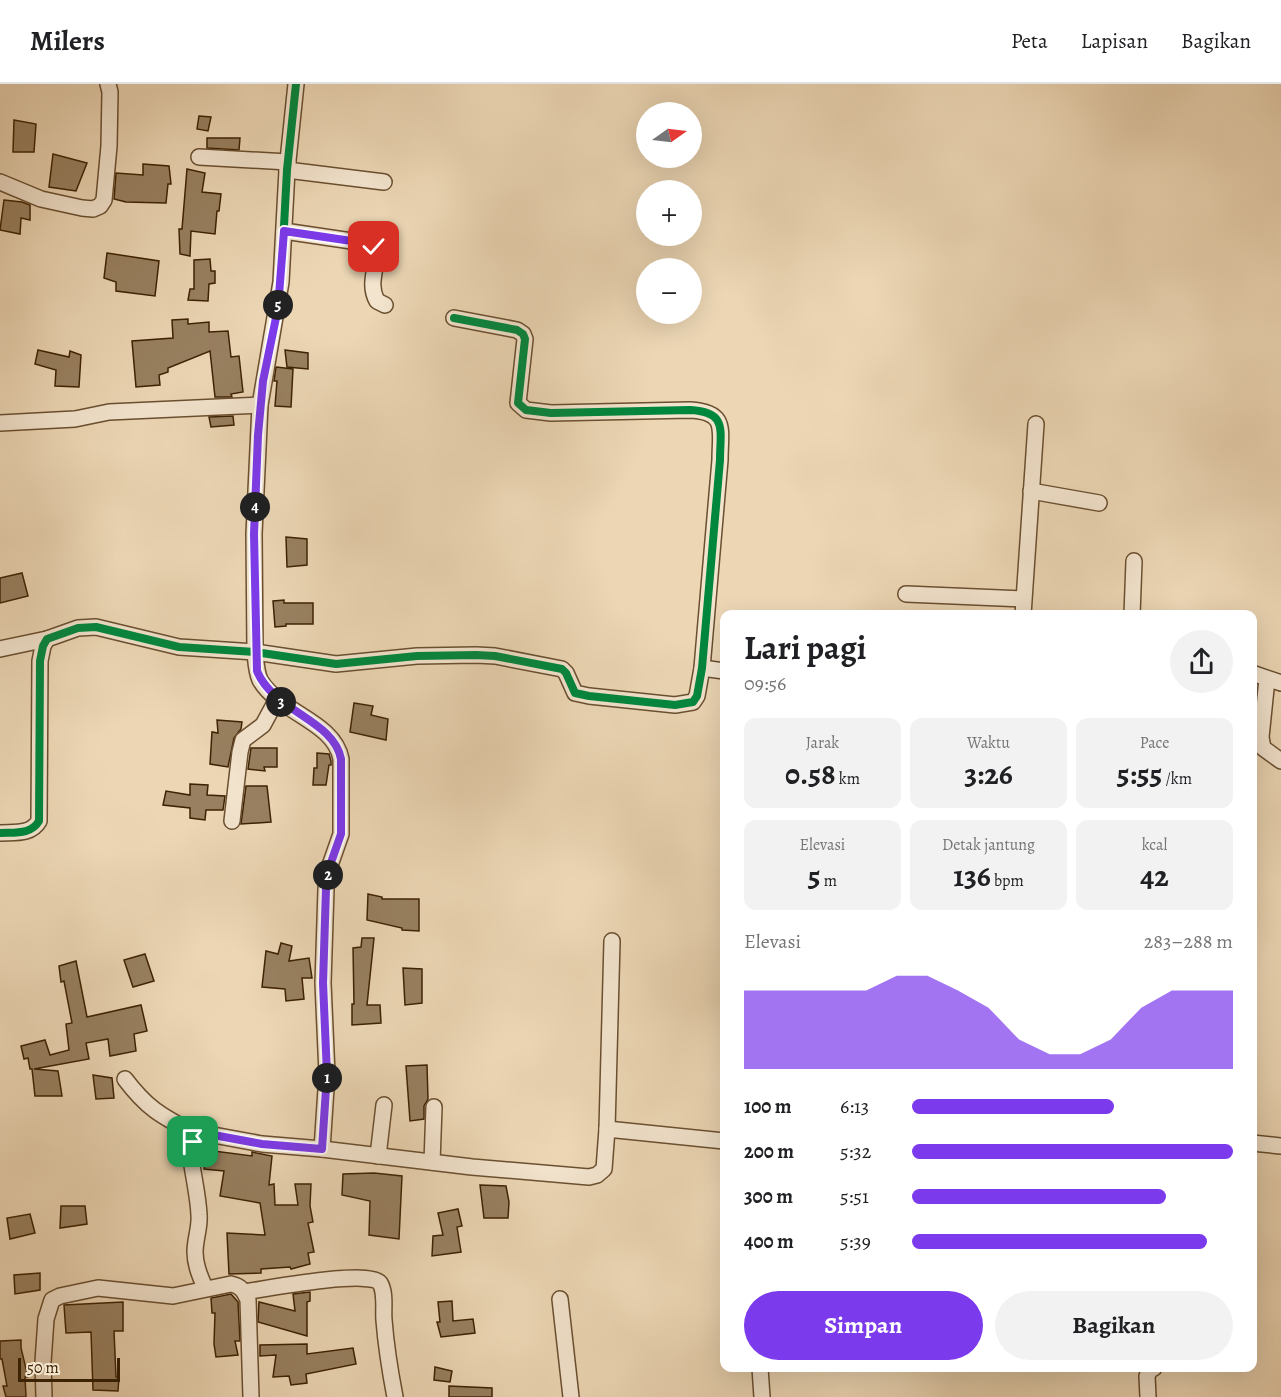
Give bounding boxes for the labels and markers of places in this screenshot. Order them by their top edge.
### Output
pin [348,221,399,272]
pin: 5 [263,290,293,320]
pin: 4 [240,492,270,522]
pin: 3 [266,687,296,717]
pin: 2 [313,860,343,890]
pin: 1 [312,1063,342,1093]
pin [167,1116,218,1167]

